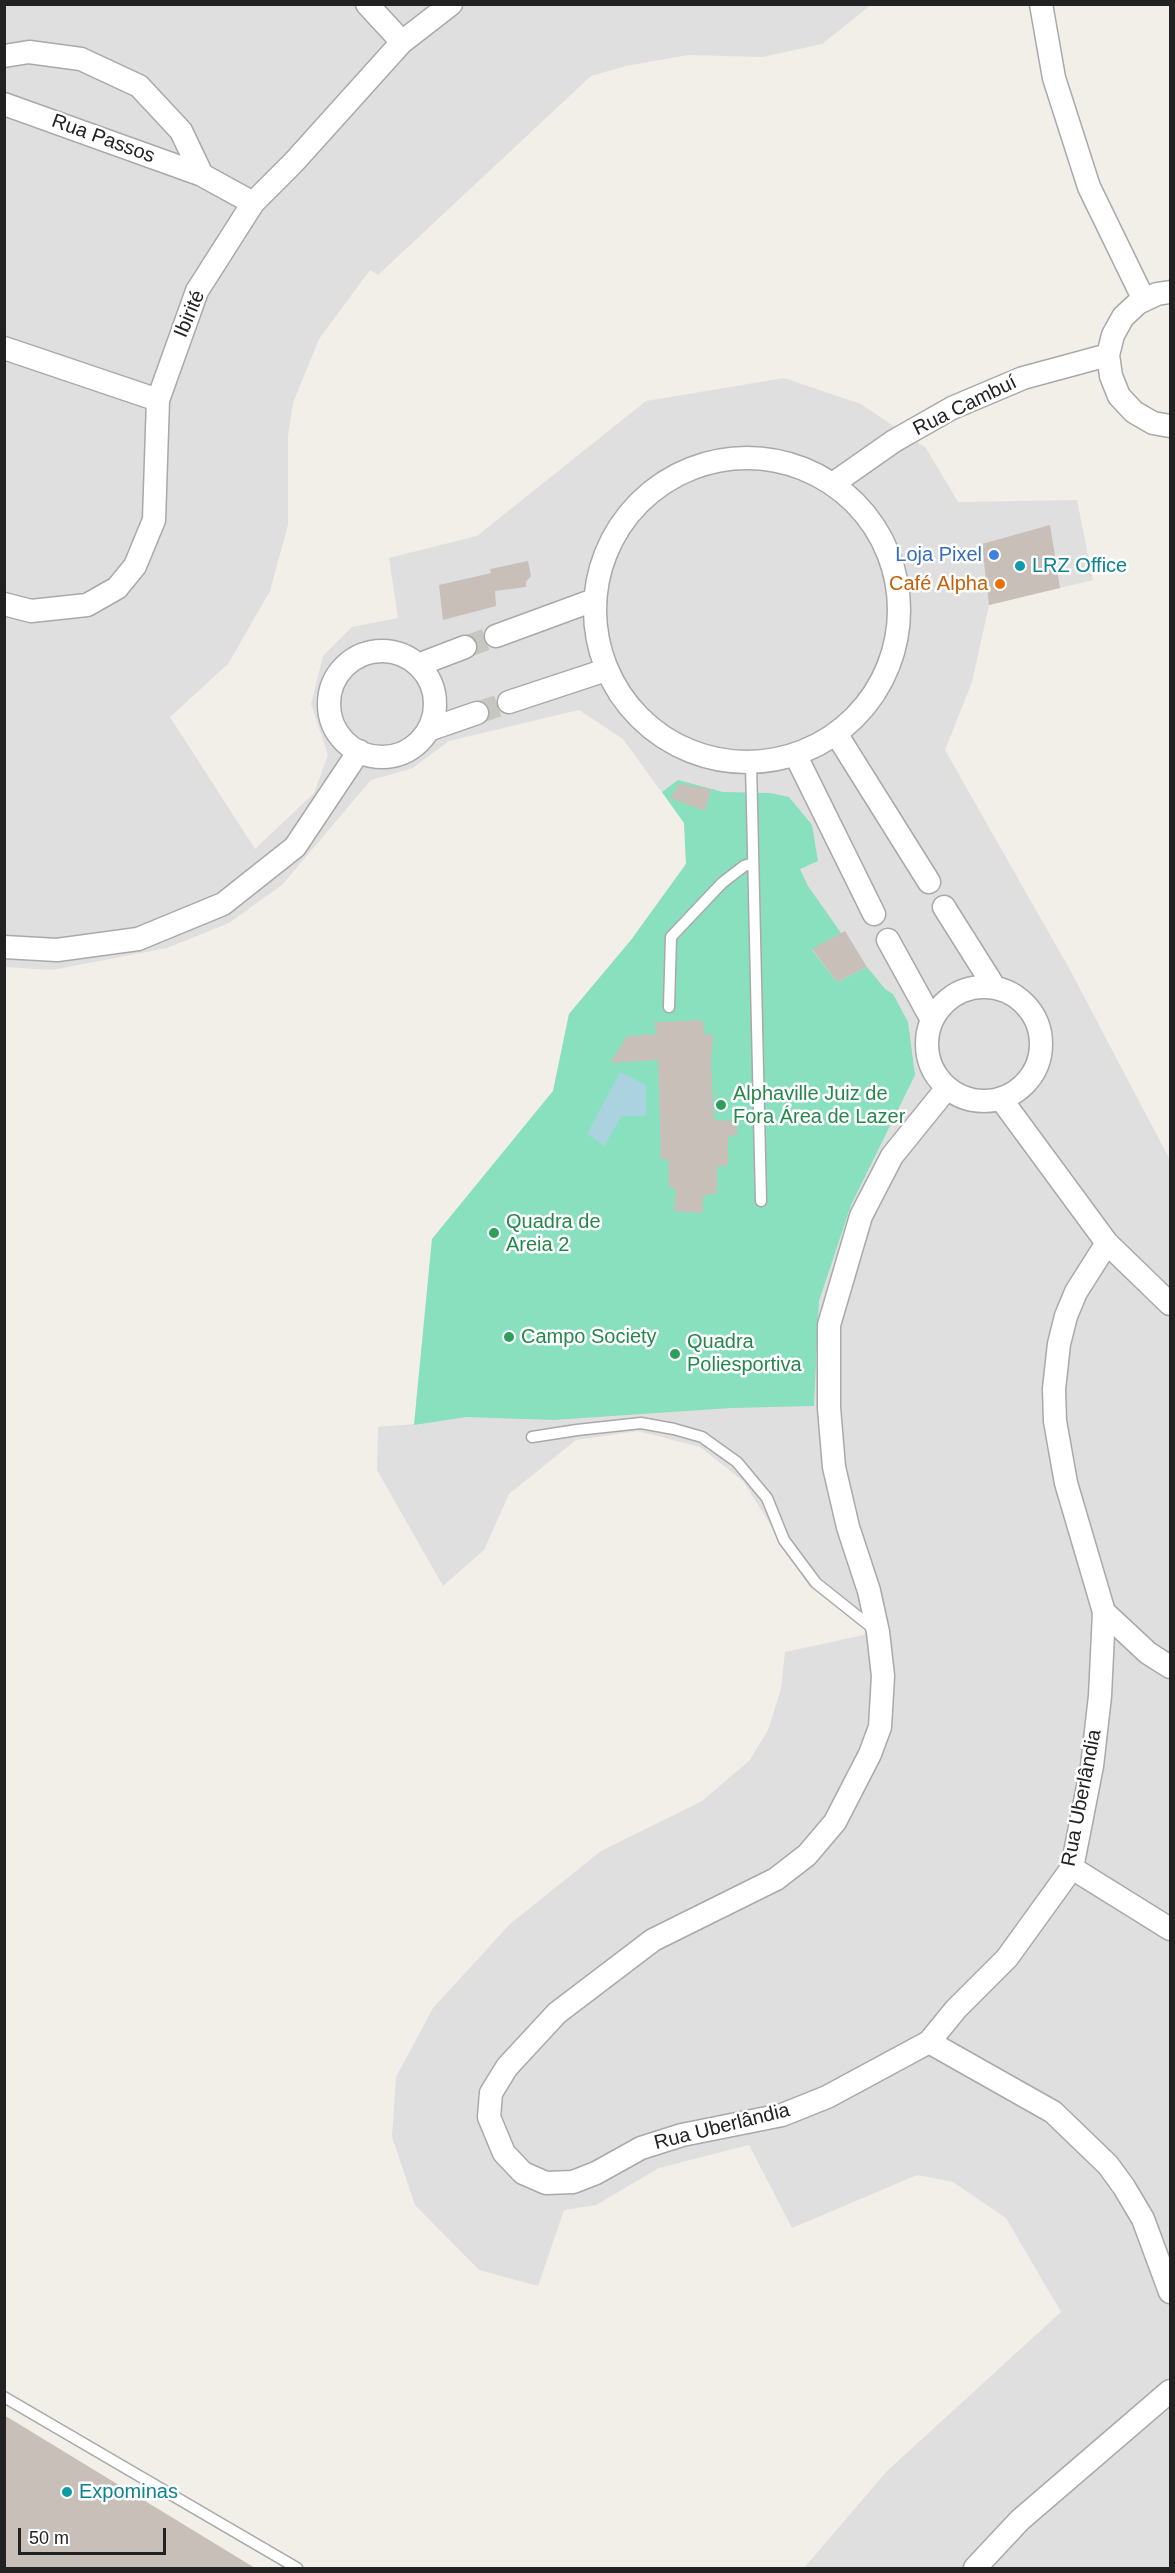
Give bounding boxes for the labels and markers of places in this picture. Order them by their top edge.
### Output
place label: Loja Pixel [895,543,982,567]
marker: Loja Pixel [987,548,1001,562]
place label: LRZ Office [1032,554,1127,578]
marker: LRZ Office [1013,559,1027,573]
place label: Café Alpha [889,572,988,596]
marker: Café Alpha [993,577,1007,591]
place label: Alphaville Juiz de Fora Área de Lazer [733,1082,905,1129]
marker: Alphaville Juiz de Fora Área de Lazer [714,1098,728,1112]
place label: Quadra de Areia 2 [506,1210,601,1257]
marker: Quadra de Areia 2 [487,1226,501,1240]
place label: Campo Society [521,1325,657,1349]
marker: Campo Society [502,1330,516,1344]
place label: Quadra Poliesportiva [687,1330,802,1377]
marker: Quadra Poliesportiva [668,1347,682,1361]
place label: Expominas [79,2480,178,2504]
marker: Expominas [60,2485,74,2499]

